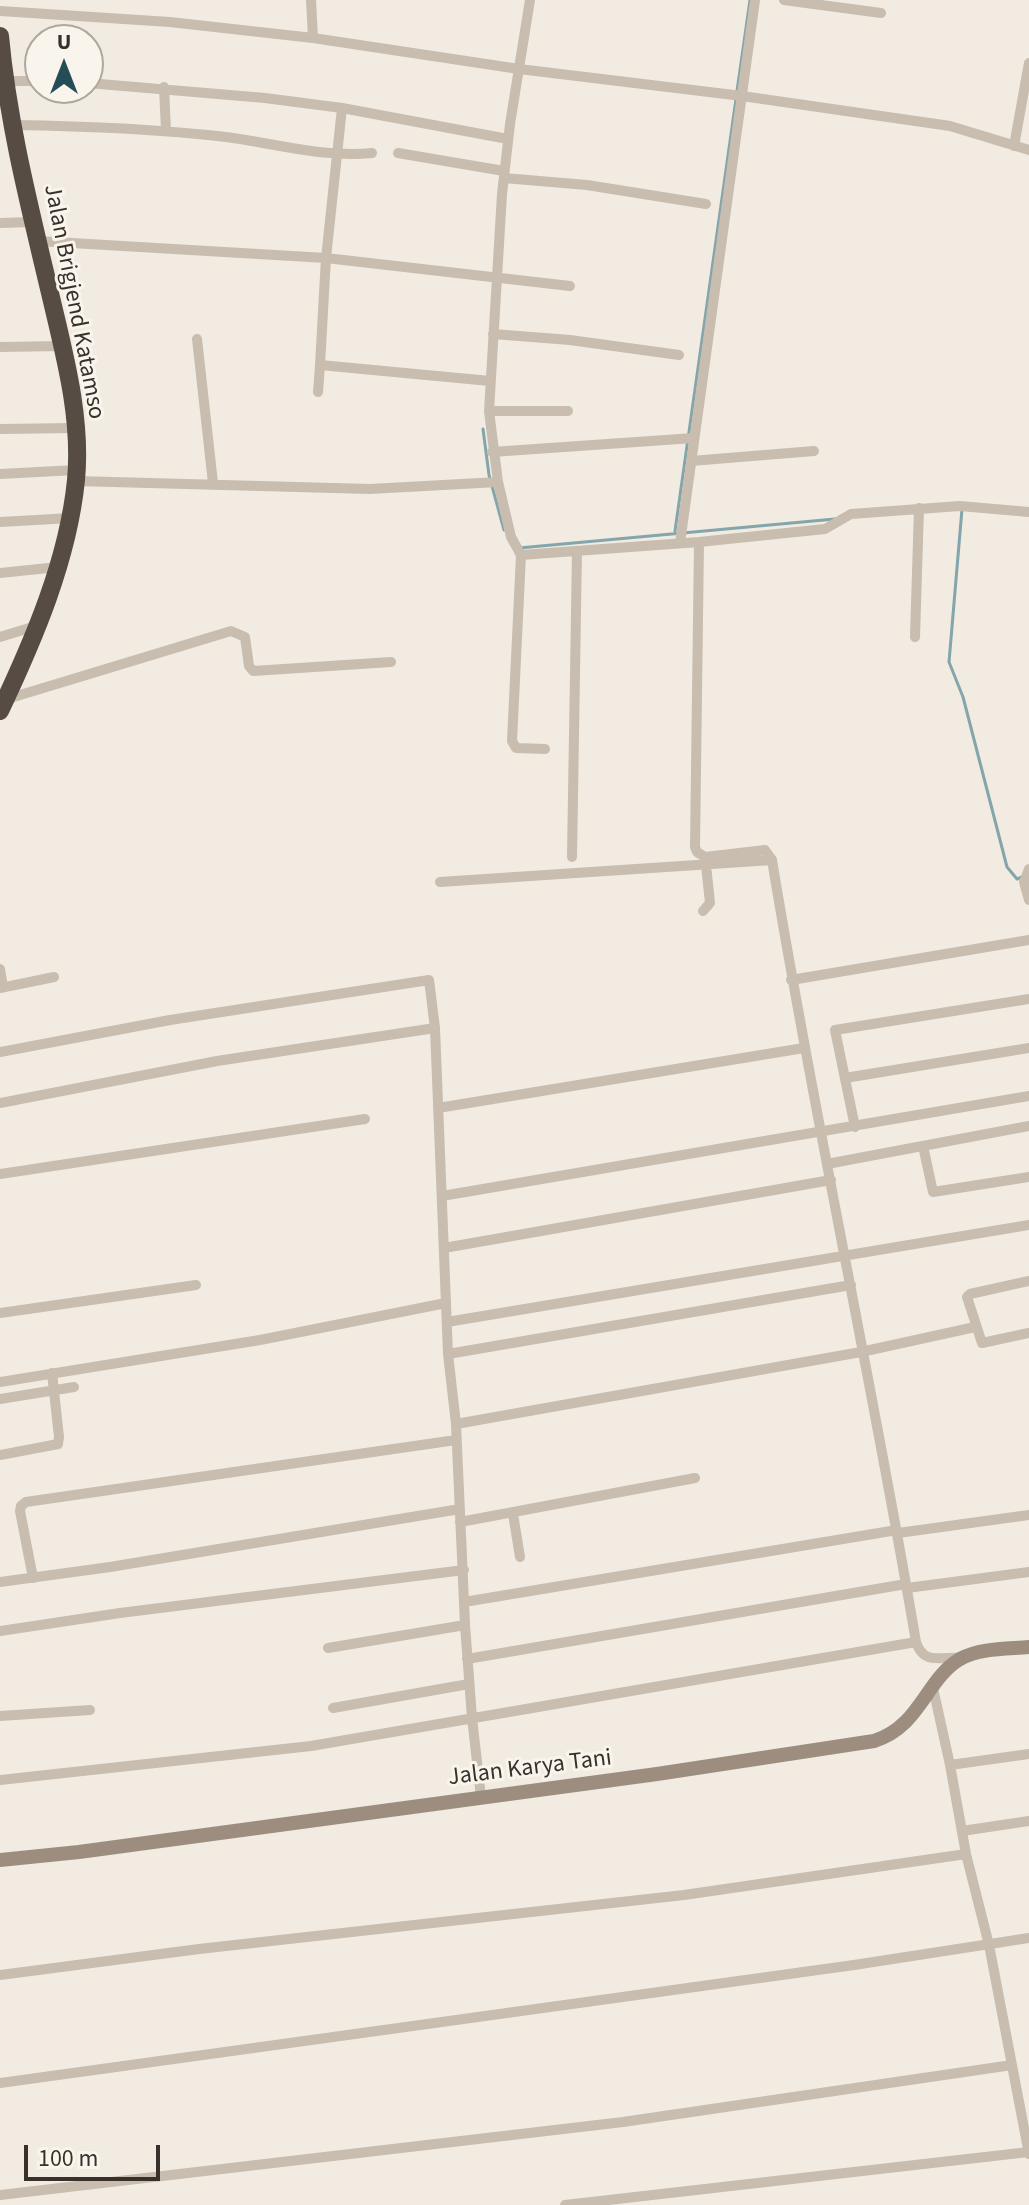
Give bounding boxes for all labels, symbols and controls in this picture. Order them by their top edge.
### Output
north arrow [24,24,104,104]
text: U [57,26,71,58]
street label: Jalan Brigjend Katamso [36,182,110,422]
street label: Jalan Karya Tani [447,1745,613,1793]
scale bar [28,2129,164,2179]
text: 100 m [38,2141,98,2176]

